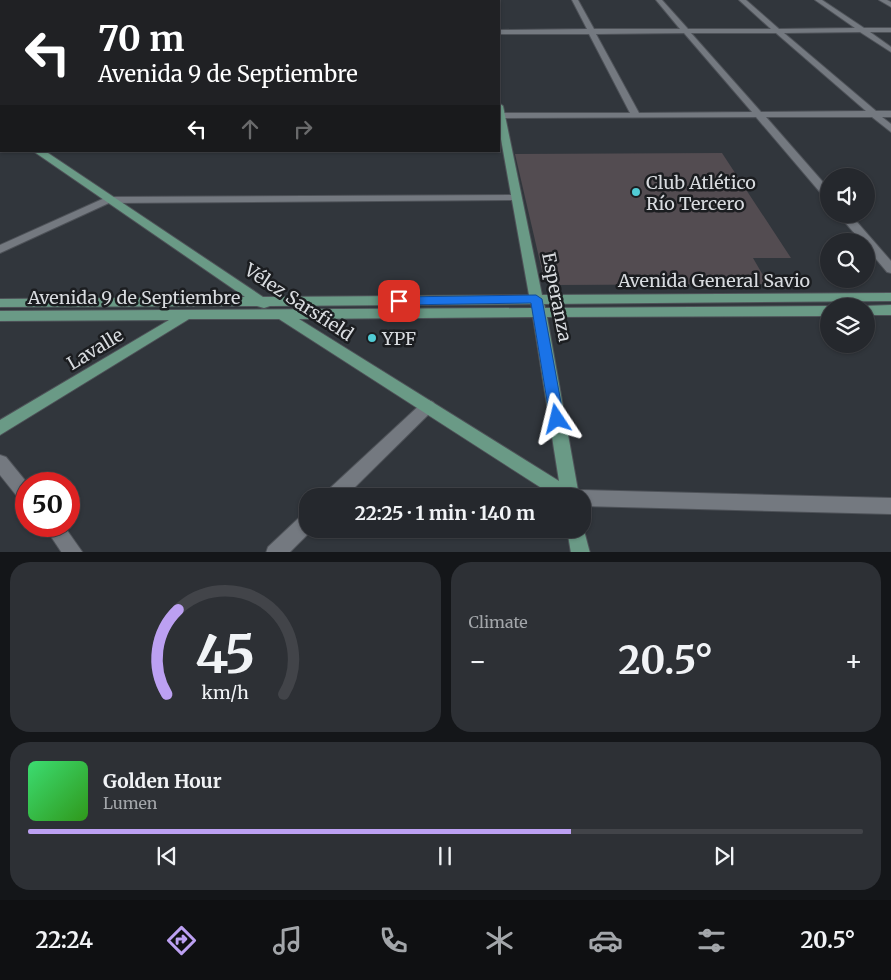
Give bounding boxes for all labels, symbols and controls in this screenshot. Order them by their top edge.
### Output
text: 70 m [98,17,185,61]
icon: left [15,20,80,85]
text: Avenida 9 de Septiembre [98,60,358,88]
icon: left [183,115,211,143]
icon: ahead [236,115,264,143]
icon: right [289,115,317,143]
map controls [820,168,875,353]
button: sound [820,168,875,223]
place label: Club Atlético Río Tercero [646,171,756,215]
marker: Club Atlético Río Tercero [630,186,642,198]
button: search [820,233,875,288]
street label: Esperanza [537,250,577,344]
street label: Vélez Sarsfield [239,258,358,346]
street label: Avenida General Savio [617,269,810,292]
pin [378,280,420,322]
street label: Avenida 9 de Septiembre [27,286,240,309]
icon: arrive [385,287,413,315]
button: layers [820,298,875,353]
street label: Lavalle [63,323,127,375]
place label: YPF [381,327,416,350]
marker: YPF [366,332,378,344]
position arrow [530,392,582,444]
speed limit sign: 50 [15,472,80,537]
text: 22:25 · 1 min · 140 m [355,501,535,525]
text: Climate [469,612,528,632]
text: 45 [195,622,255,687]
text: 20.5° [618,637,713,684]
text: − [469,643,487,679]
text: + [844,643,863,679]
text: km/h [202,681,249,704]
text: Golden Hour [103,769,222,793]
text: Lumen [103,793,157,813]
icon: previous [153,842,181,870]
icon: pause [431,842,459,870]
icon: next [710,842,738,870]
icon: directions [164,923,199,958]
icon: music [270,923,305,958]
icon: phone [376,923,411,958]
icon: climate [482,923,517,958]
icon: car [588,923,623,958]
icon: filters [694,923,729,958]
text: 22:24 [36,926,93,954]
text: 20.5° [800,926,855,954]

